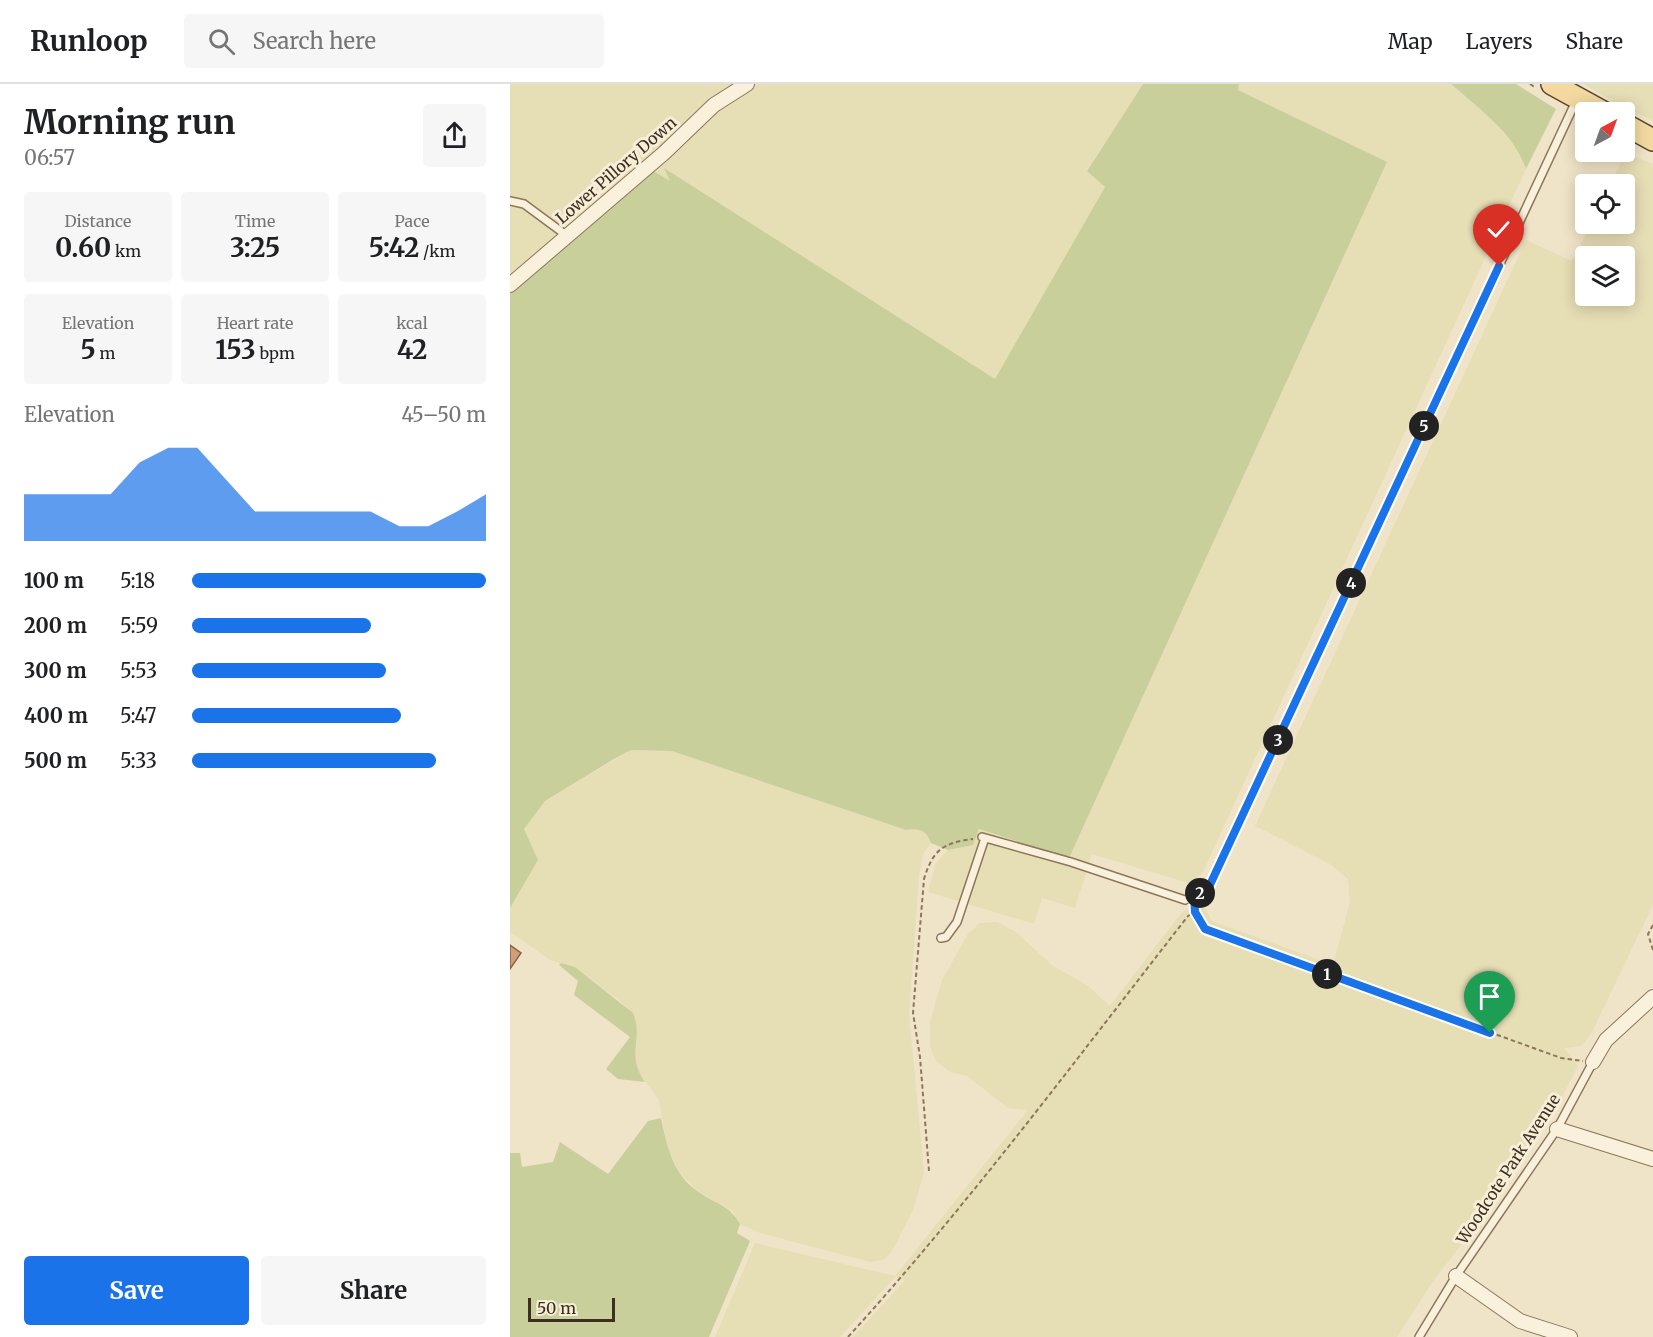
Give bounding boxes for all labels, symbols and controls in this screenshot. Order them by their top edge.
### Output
search box [184,14,604,68]
text: Runloop [30,23,148,59]
icon: search [205,25,238,58]
text: Search here [253,27,376,55]
text: Map [1388,28,1433,55]
text: Layers [1466,28,1533,55]
text: Share [1566,28,1623,55]
text: Morning run [24,102,235,143]
north arrow [1575,102,1635,162]
map controls [1575,102,1635,306]
button: share [423,104,486,167]
street label: Lower Pillory Down [552,112,681,228]
text: 06:57 [24,145,75,170]
button: locate [1575,174,1635,234]
pin [1473,204,1524,266]
text: Distance [65,211,131,231]
text: Time [235,211,275,231]
text: Pace [395,211,430,231]
icon: check [1482,213,1515,246]
text: 0.60 [55,231,111,264]
text: 3:25 [230,231,280,264]
text: 5:42 [369,231,419,264]
text: km [111,241,141,261]
text: /km [419,241,455,261]
button: layers [1575,246,1635,306]
text: Elevation [62,313,134,333]
text: Heart rate [217,313,293,333]
text: kcal [396,313,428,333]
text: 5 [81,333,96,366]
text: 153 [215,333,256,366]
text: 42 [397,333,427,366]
text: m [96,343,115,363]
text: bpm [256,343,295,363]
text: Elevation [24,402,115,427]
text: 45–50 m [401,402,486,427]
pin: 5 [1409,411,1439,441]
text: 5 [1419,416,1429,436]
text: 100 m [24,568,84,593]
text: 5:18 [120,568,155,593]
pin: 4 [1336,568,1366,598]
text: 4 [1346,573,1356,593]
text: 200 m [24,613,87,638]
text: 5:59 [120,613,158,638]
text: 300 m [24,658,87,683]
text: 5:53 [120,658,157,683]
text: 400 m [24,703,88,728]
text: 5:47 [120,703,156,728]
pin: 3 [1263,725,1293,755]
text: 3 [1273,730,1283,750]
text: 500 m [24,748,87,773]
text: 5:33 [120,748,157,773]
pin: 2 [1185,878,1215,908]
text: 2 [1195,883,1205,903]
pin: 1 [1312,959,1342,989]
text: 1 [1323,964,1331,984]
pin [1464,971,1515,1033]
icon: arrive [1473,980,1506,1013]
street label: Woodcote Park Avenue [1451,1090,1564,1249]
button: Save [24,1256,249,1325]
button: Share [261,1256,486,1325]
scale bar [528,1295,615,1322]
text: 50 m [537,1298,576,1318]

